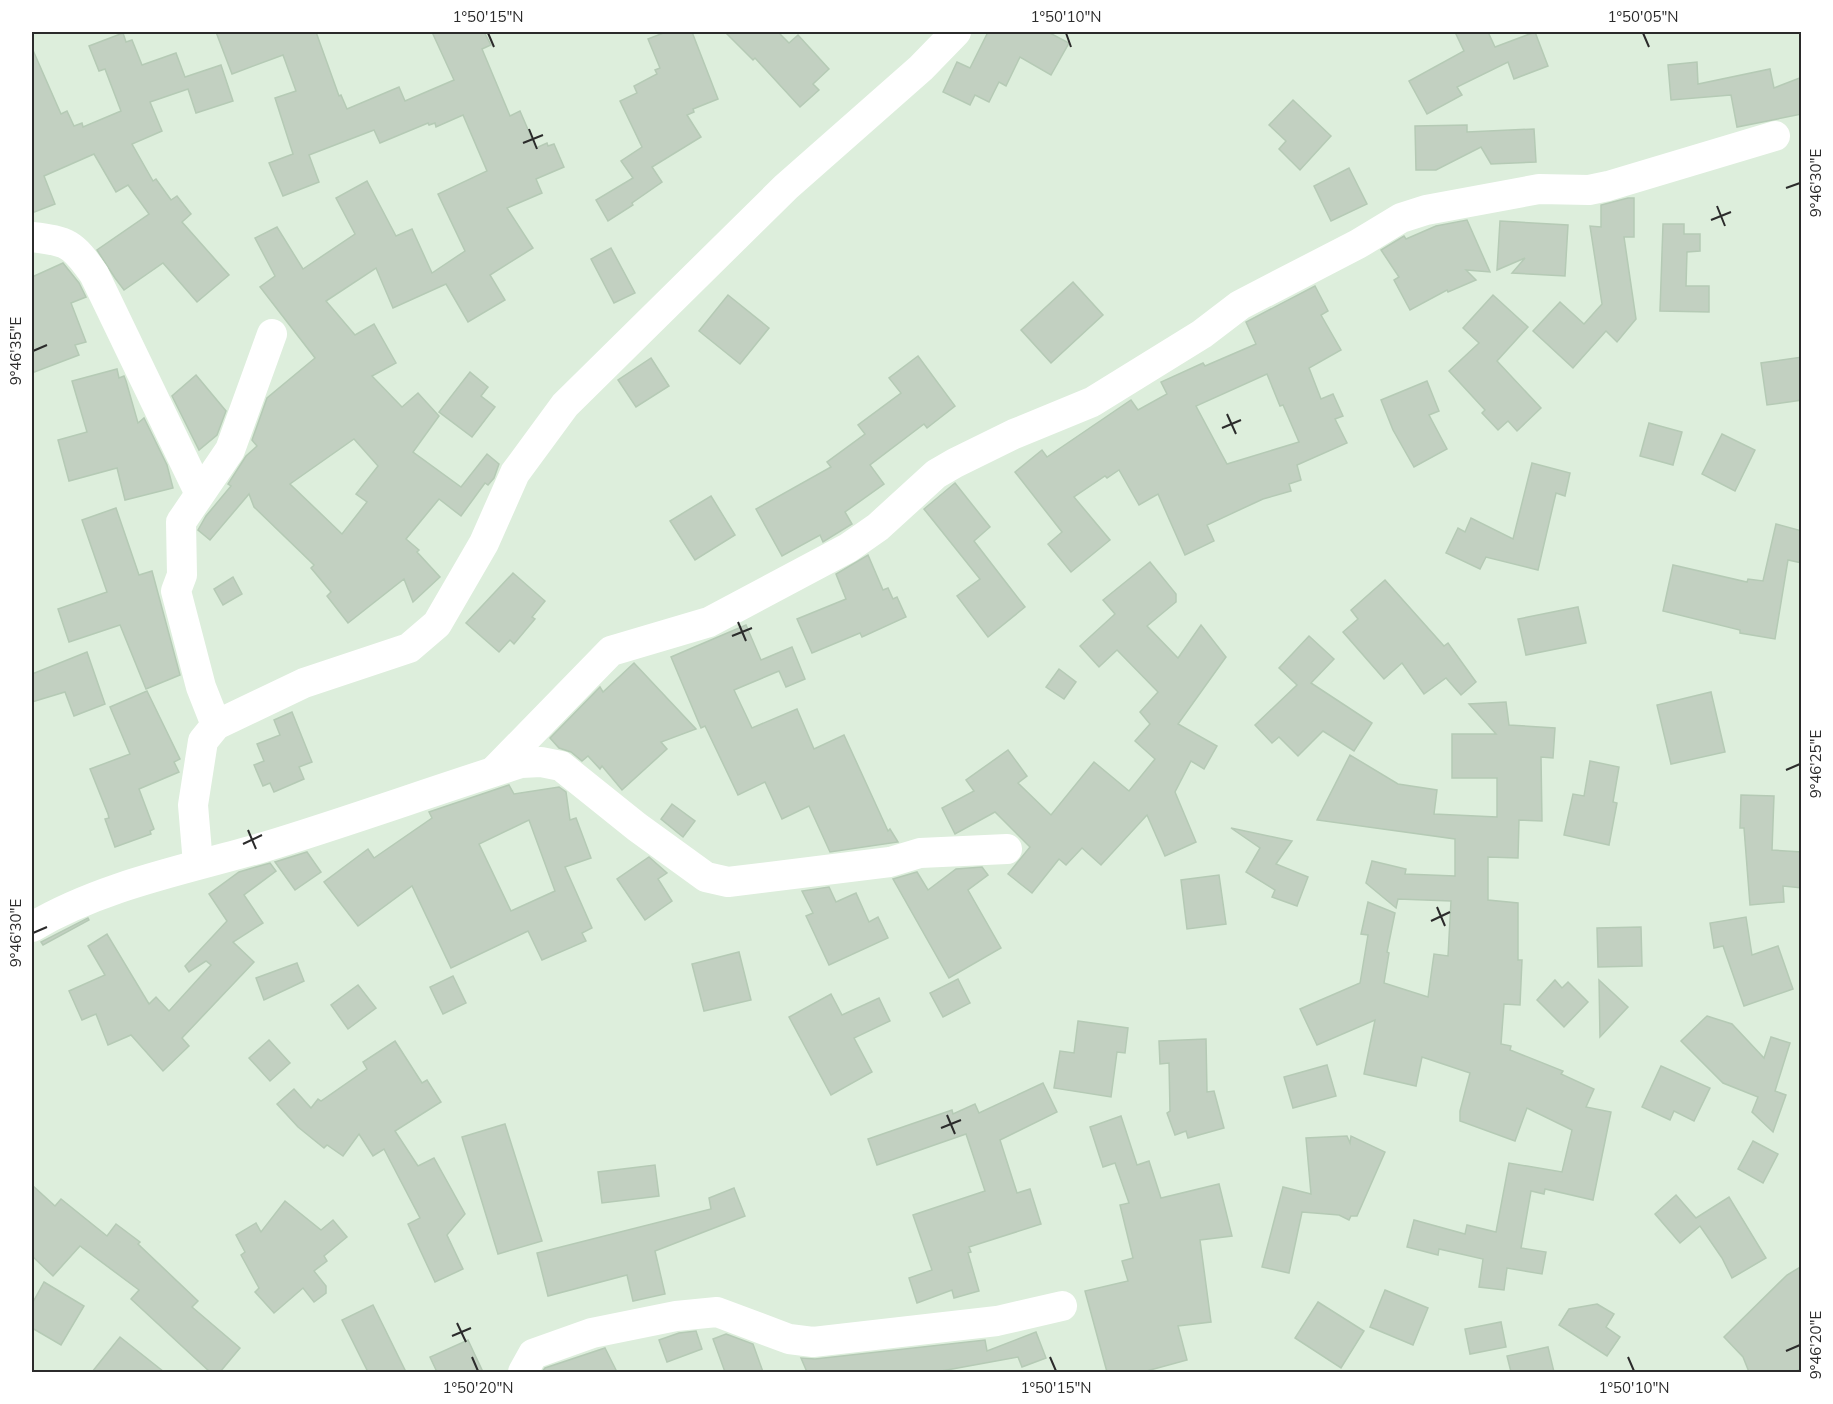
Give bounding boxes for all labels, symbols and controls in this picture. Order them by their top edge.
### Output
text: 1°50'15"N [453,7,523,26]
text: 1°50'10"N [1031,7,1101,26]
text: 1°50'05"N [1608,7,1678,26]
text: 9°46'30"E [1806,149,1825,217]
text: 9°46'35"E [6,317,25,385]
text: 9°46'25"E [1806,730,1825,798]
text: 9°46'30"E [6,899,25,967]
text: 9°46'20"E [1806,1311,1825,1379]
text: 1°50'20"N [443,1378,513,1397]
text: 1°50'15"N [1021,1378,1091,1397]
text: 1°50'10"N [1599,1378,1669,1397]

